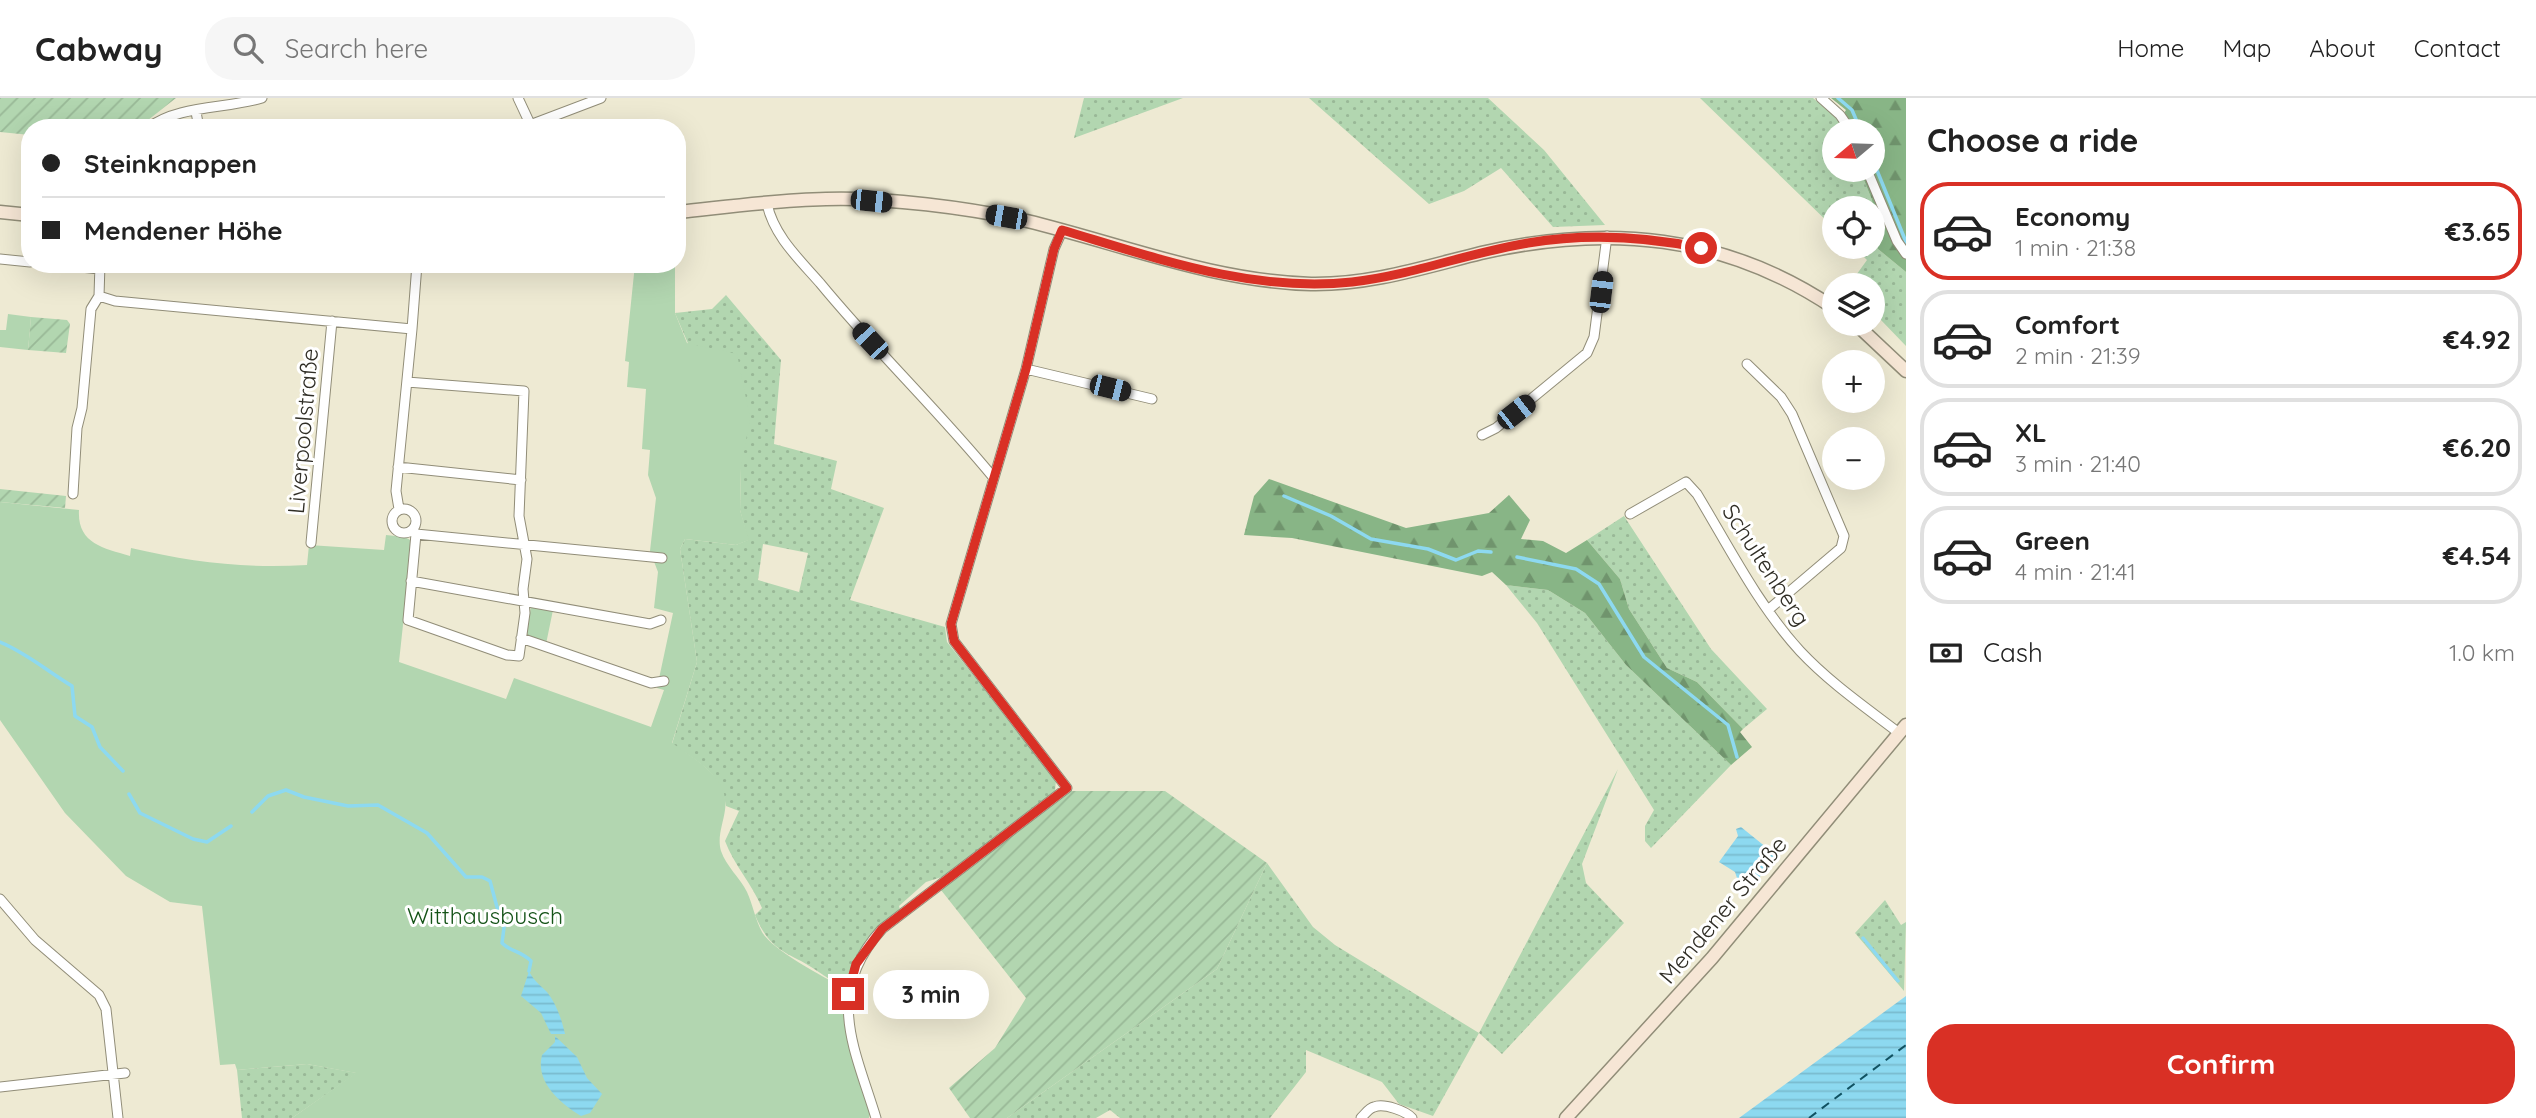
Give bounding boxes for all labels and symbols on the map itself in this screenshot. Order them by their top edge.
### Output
north arrow [1822,119,1885,182]
car [850,188,893,214]
car [984,203,1029,231]
route start [1685,232,1717,264]
car [1589,270,1614,314]
car [848,318,893,364]
street label: Liverpoolstraße [281,347,324,515]
car [1088,373,1133,403]
car [1493,391,1540,433]
street label: Schultenberg [1716,498,1817,631]
street label: Mendener Straße [1652,830,1793,989]
park label: Witthausbusch [407,901,563,930]
callout: 3 min [872,970,988,1018]
route end [832,978,864,1010]

